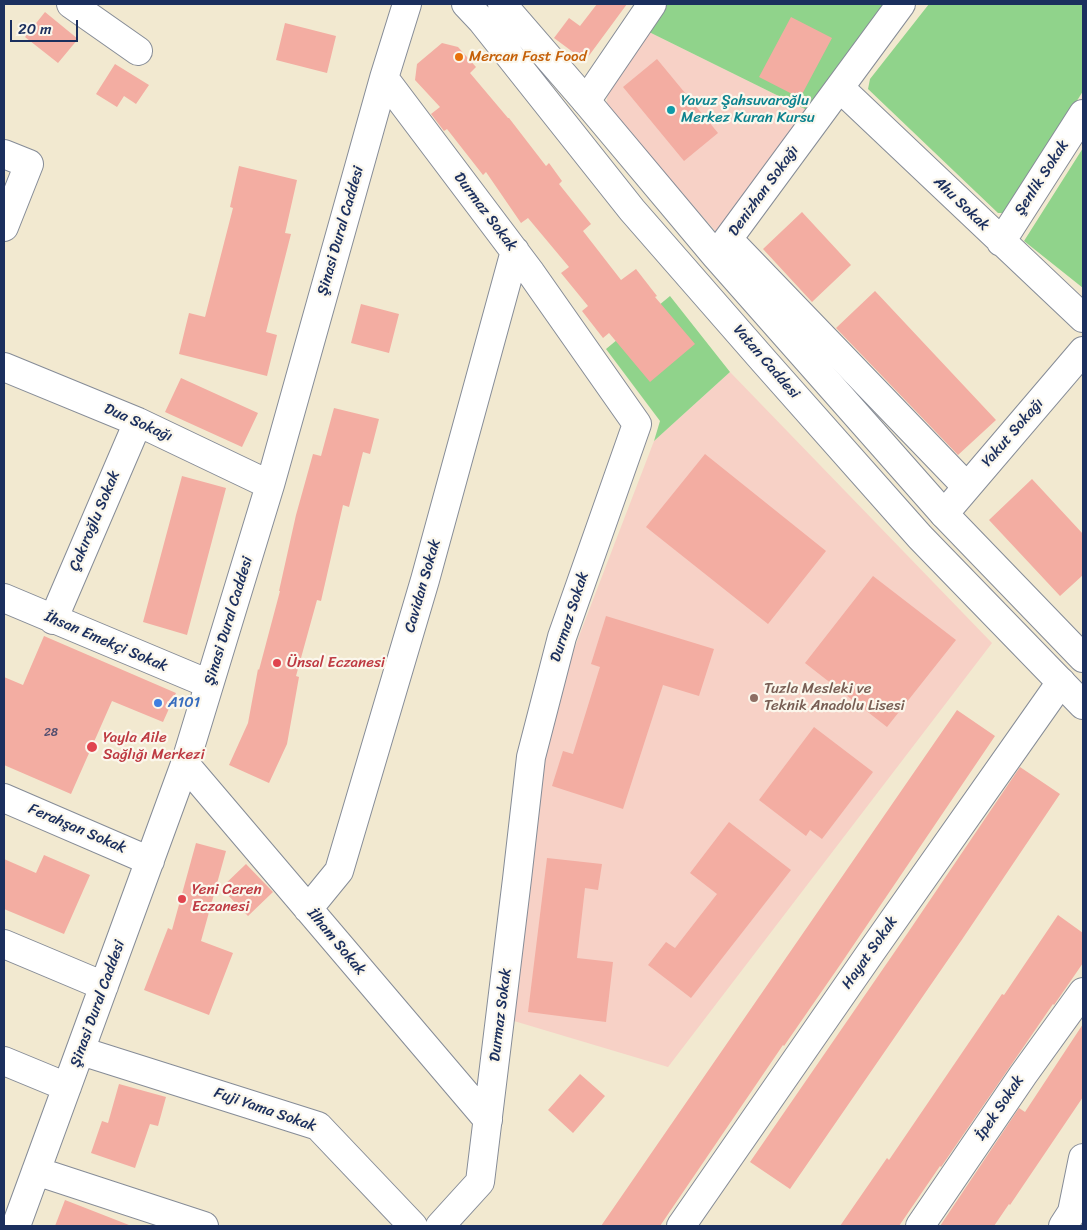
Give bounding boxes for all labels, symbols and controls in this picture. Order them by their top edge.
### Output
scale bar [12,10,80,42]
text: 20 m [18,16,52,42]
place label: Mercan Fast Food [469,48,587,66]
marker: Mercan Fast Food [453,51,465,63]
place label: Yavuz Şahsuvaroğlu Merkez Kuran Kursu [681,92,815,127]
marker: Yavuz Şahsuvaroğlu Merkez Kuran Kursu [665,104,677,116]
street label: Şenlik Sokak [1011,137,1073,219]
street label: Denizhan Sokağı [725,142,803,240]
street label: Şinasi Dural Caddesi [314,164,368,298]
street label: Durmaz Sokak [450,169,520,255]
street label: Ahu Sokak [930,173,992,235]
street label: Vatan Caddesi [729,321,803,403]
street label: Yakut Sokağı [978,395,1048,471]
street label: Dua Sokağı [101,400,175,446]
street label: Çakıroğlu Sokak [66,468,124,574]
street label: Cavidan Sokak [401,537,445,635]
street label: Şinasi Dural Caddesi [201,554,257,688]
street label: Durmaz Sokak [547,570,593,664]
street label: İhsan Emekçi Sokak [42,608,170,676]
place label: Ünsal Eczanesi [287,654,385,672]
marker: Ünsal Eczanesi [271,657,283,669]
place label: Tuzla Mesleki ve Teknik Anadolu Lisesi [764,680,905,715]
marker: Tuzla Mesleki ve Teknik Anadolu Lisesi [748,692,760,704]
place label: A101 [168,694,200,712]
marker: A101 [152,697,164,709]
house number: 28 [44,726,58,740]
place label: Yayla Aile Sağlığı Merkezi [103,729,205,764]
marker: Yayla Aile Sağlığı Merkezi [85,740,99,754]
street label: Ferahşan Sokak [25,800,129,858]
place label: Yeni Ceren Eczanesi [192,881,262,916]
marker: Yeni Ceren Eczanesi [176,893,188,905]
street label: İlham Sokak [303,905,369,979]
street label: Hayat Sokak [838,913,902,993]
street label: Şinasi Dural Caddesi [67,938,129,1070]
street label: Durmaz Sokak [486,967,516,1063]
street label: İpek Sokak [972,1072,1028,1144]
street label: Fuji Yama Sokak [212,1084,318,1136]

